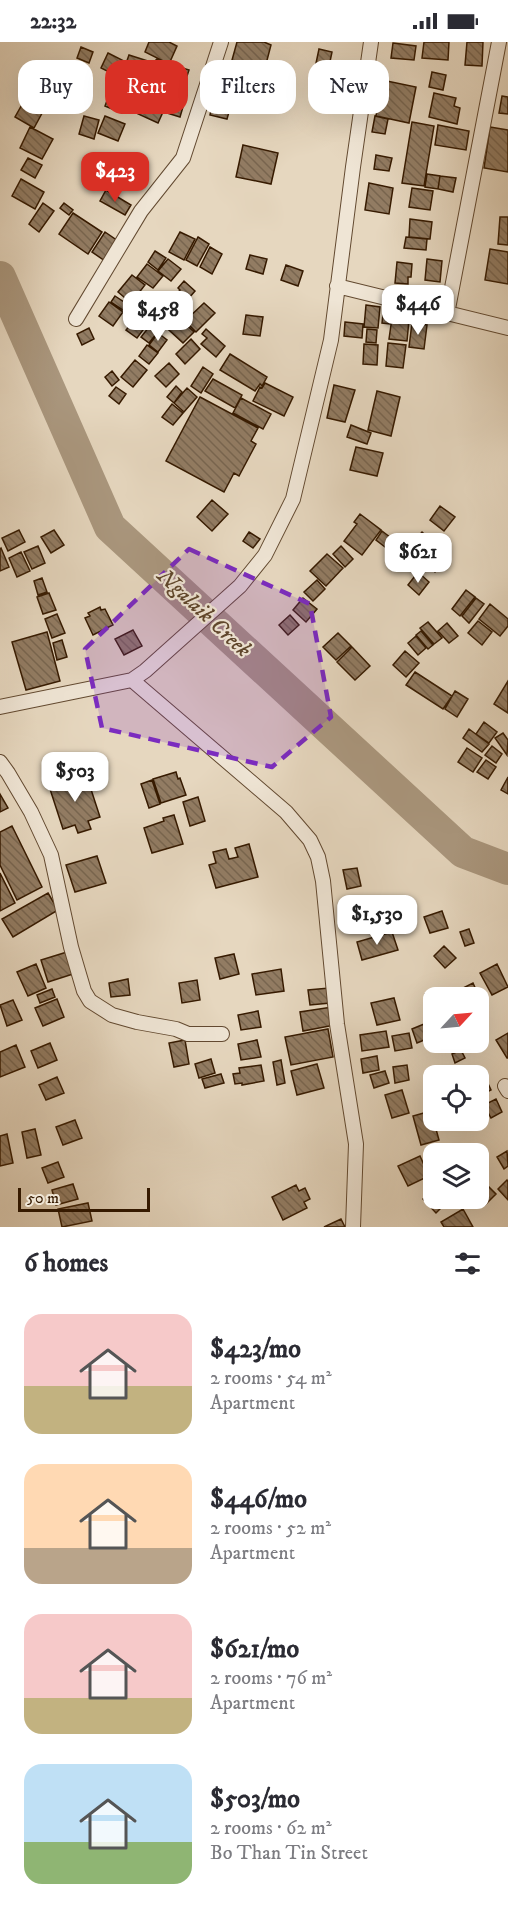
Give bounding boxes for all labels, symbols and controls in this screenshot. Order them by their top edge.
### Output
text: 22:32 [30,8,76,35]
chip: Buy [18,60,93,114]
chip: Rent [105,60,188,114]
chip: Filters [200,60,296,114]
chip: New [308,60,389,114]
pin: $423 [79,152,151,203]
text: $423 [95,159,135,184]
pin: $446 [382,285,454,336]
pin: $458 [122,291,194,342]
text: $446 [396,292,440,317]
text: $458 [137,298,179,323]
pin: $621 [382,533,454,584]
text: $621 [399,540,437,565]
water label: Ngalaik Creek [150,561,257,664]
pin: $503 [39,752,111,803]
text: $503 [55,759,95,784]
pin: $1,530 [328,895,426,946]
text: $1,530 [351,902,403,927]
north arrow [423,987,489,1053]
map controls [423,987,489,1209]
button: locate [423,1065,489,1131]
button: layers [423,1143,489,1209]
scale bar [18,1185,150,1212]
text: 50 m [27,1188,59,1208]
text: 6 homes [24,1247,108,1280]
icon: filters [451,1247,484,1280]
text: $423/mo [210,1333,301,1366]
icon: home [72,1338,144,1410]
text: 2 rooms · 54 m² [210,1366,332,1391]
text: Apartment [210,1391,295,1416]
text: $446/mo [210,1483,307,1516]
icon: home [72,1488,144,1560]
text: 2 rooms · 52 m² [210,1516,331,1541]
text: Apartment [210,1541,295,1566]
text: $621/mo [210,1633,299,1666]
icon: home [72,1638,144,1710]
text: 2 rooms · 76 m² [210,1666,332,1691]
text: Apartment [210,1691,295,1716]
text: $503/mo [210,1783,300,1816]
icon: home [72,1788,144,1860]
text: 2 rooms · 62 m² [210,1816,332,1841]
text: Bo Than Tin Street [210,1841,368,1866]

